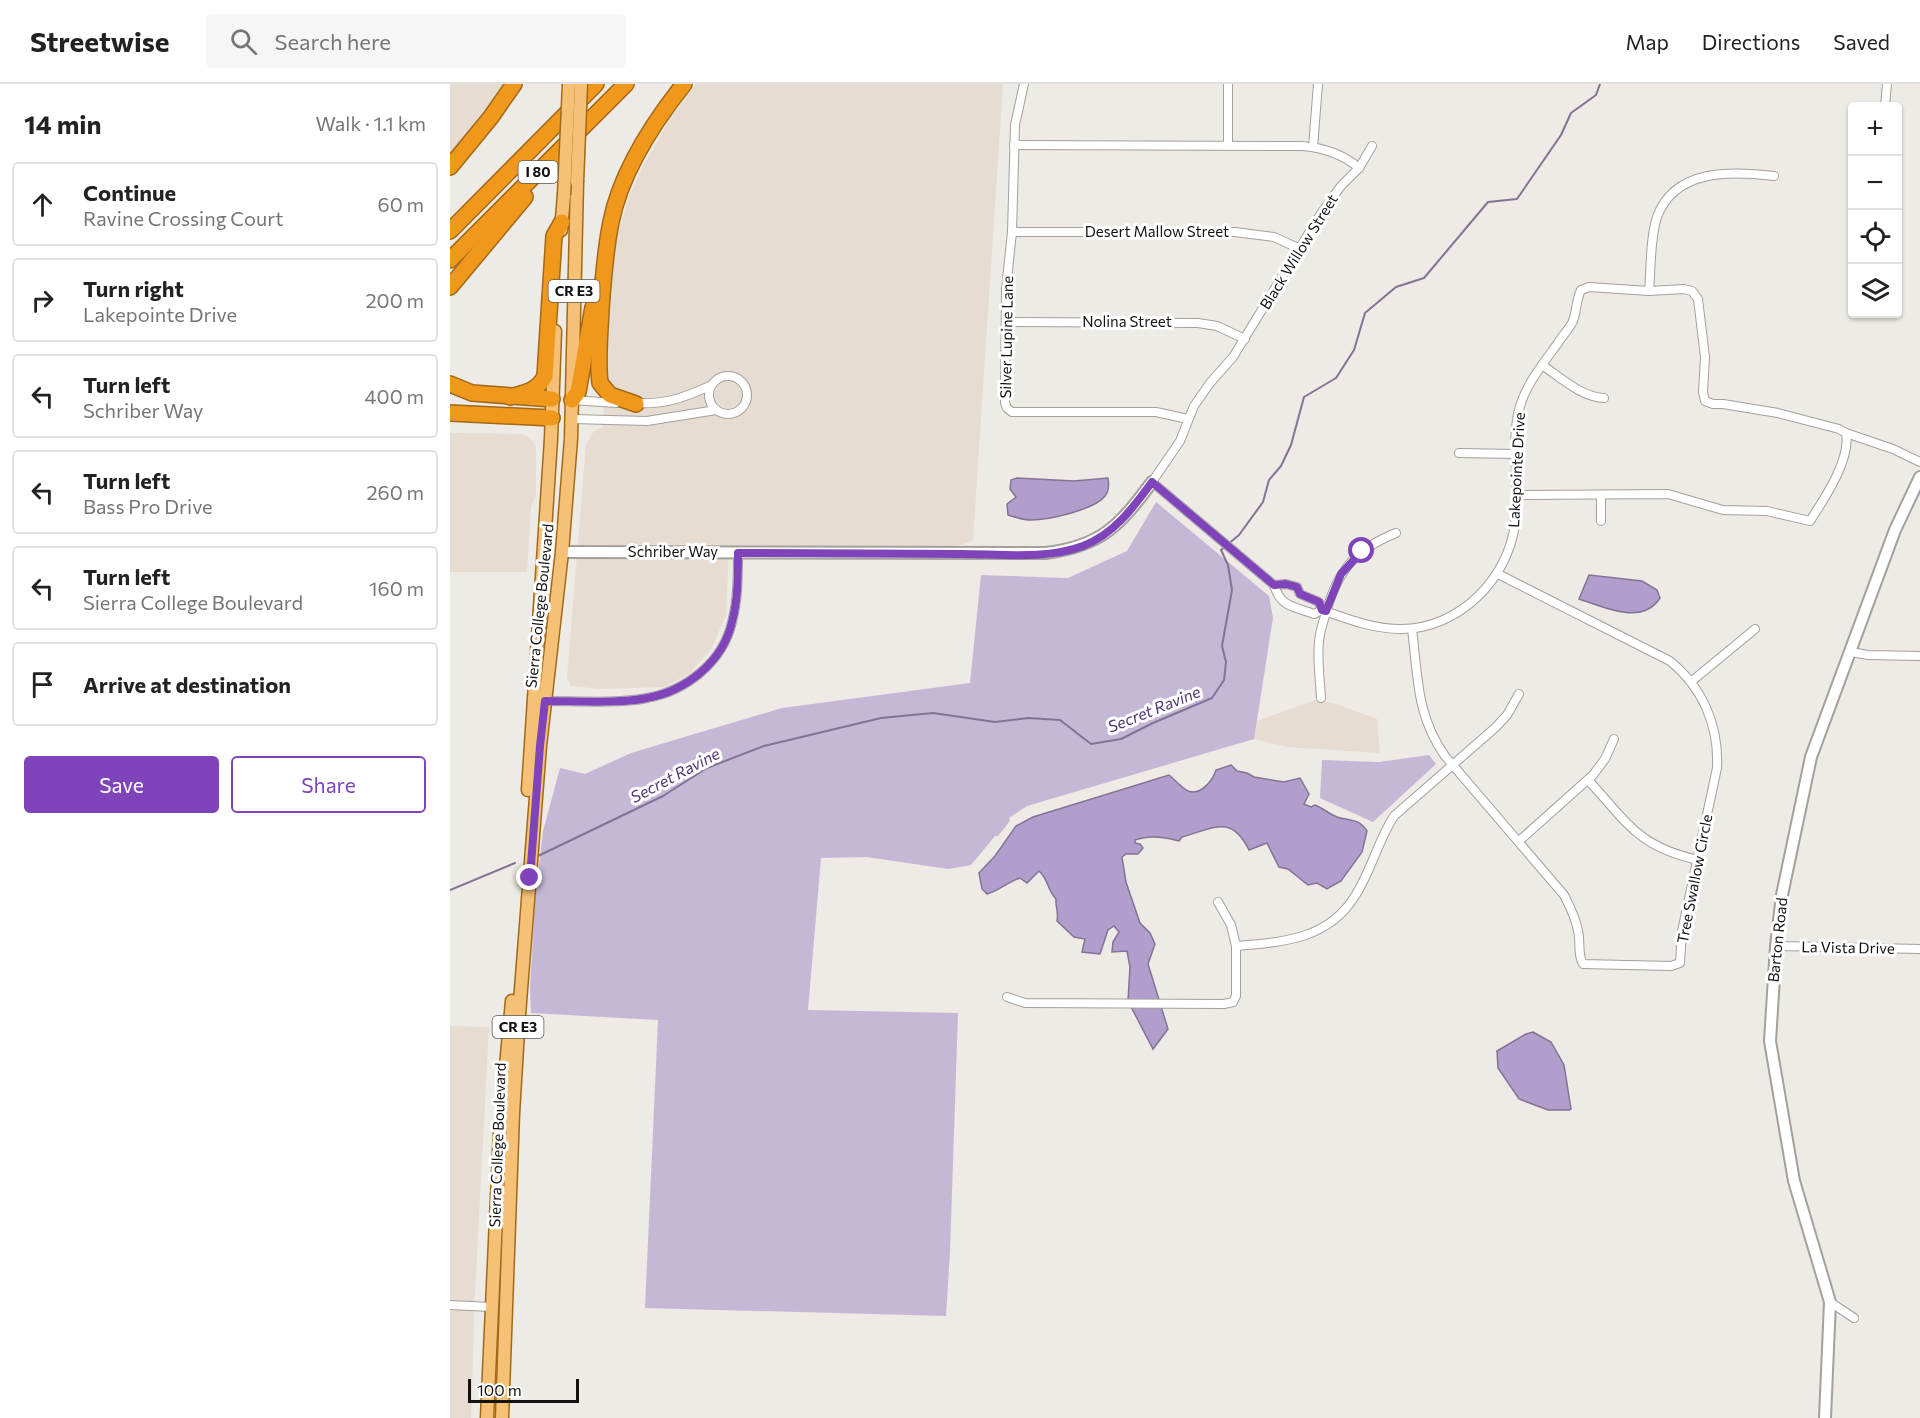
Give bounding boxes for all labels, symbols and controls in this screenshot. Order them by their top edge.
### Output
search box [206,14,626,68]
text: Streetwise [30,24,170,58]
icon: search [227,25,260,58]
text: Search here [275,28,391,55]
text: Map [1626,29,1669,54]
text: Directions [1702,29,1800,54]
text: Saved [1833,29,1890,54]
map controls [1848,102,1902,318]
button: + [1848,102,1902,156]
text: 14 min [24,108,102,139]
text: Walk · 1.1 km [316,111,426,135]
button: − [1848,156,1902,210]
road number: I 80 [518,161,557,183]
text: Continue [83,179,176,206]
icon: ahead [26,188,59,221]
street label: Black Willow Street [1255,191,1341,312]
text: 60 m [378,192,424,216]
text: Ravine Crossing Court [83,206,283,230]
button: locate [1848,210,1902,264]
street label: Desert Mallow Street [1085,222,1229,240]
button: layers [1848,264,1902,318]
text: Turn right [83,275,184,302]
street label: Silver Lupine Lane [996,275,1016,398]
road number: CR E3 [548,280,600,302]
icon: right [26,284,59,317]
text: 200 m [366,288,424,312]
text: Lakepointe Drive [83,302,237,326]
street label: Nolina Street [1082,312,1172,330]
text: Turn left [83,371,170,398]
icon: left [26,380,59,413]
text: 400 m [365,384,424,408]
text: Schriber Way [83,398,203,422]
street label: Lakepointe Drive [1504,412,1528,528]
text: Turn left [83,467,170,494]
icon: left [26,476,59,509]
text: 260 m [366,480,424,504]
text: Bass Pro Drive [83,494,213,518]
street label: Sierra College Boulevard [521,523,557,689]
route start [1348,537,1374,563]
street label: Schriber Way [628,542,718,560]
text: Turn left [83,563,170,590]
icon: left [26,572,59,605]
text: 160 m [369,576,424,600]
text: Sierra College Boulevard [83,590,303,614]
icon: arrive [26,668,59,701]
text: Arrive at destination [83,671,291,698]
water label: Secret Ravine [1105,681,1204,736]
water label: Secret Ravine [627,743,723,806]
button: Save [24,756,219,813]
button: Share [231,756,426,813]
street label: Tree Swallow Circle [1673,813,1715,945]
route end [516,864,542,890]
street label: Barton Road [1764,897,1790,983]
street label: La Vista Drive [1801,937,1895,957]
road number: CR E3 [492,1016,544,1038]
street label: Sierra College Boulevard [485,1062,509,1228]
scale bar [468,1376,579,1404]
text: 100 m [477,1380,522,1399]

